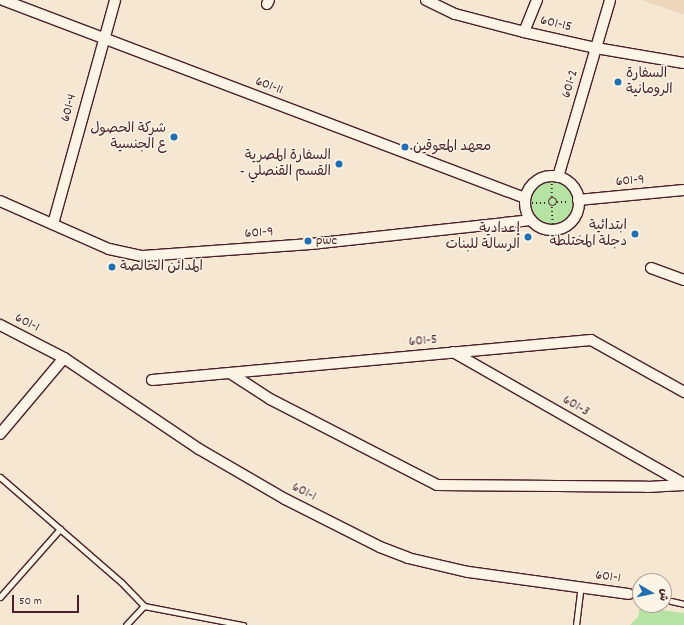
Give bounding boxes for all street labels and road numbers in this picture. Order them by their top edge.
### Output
street label: 601-15 [539,12,573,36]
street label: 601-2 [558,68,582,100]
street label: 601-11 [253,73,285,99]
street label: 601-4 [57,92,81,124]
street label: 601-9 [615,171,645,191]
street label: 601-9 [244,224,274,242]
street label: 601-1 [12,310,42,336]
street label: 601-5 [408,331,438,351]
street label: 601-3 [559,392,593,420]
street label: 601-1 [289,479,319,505]
street label: 601-1 [594,567,622,587]

